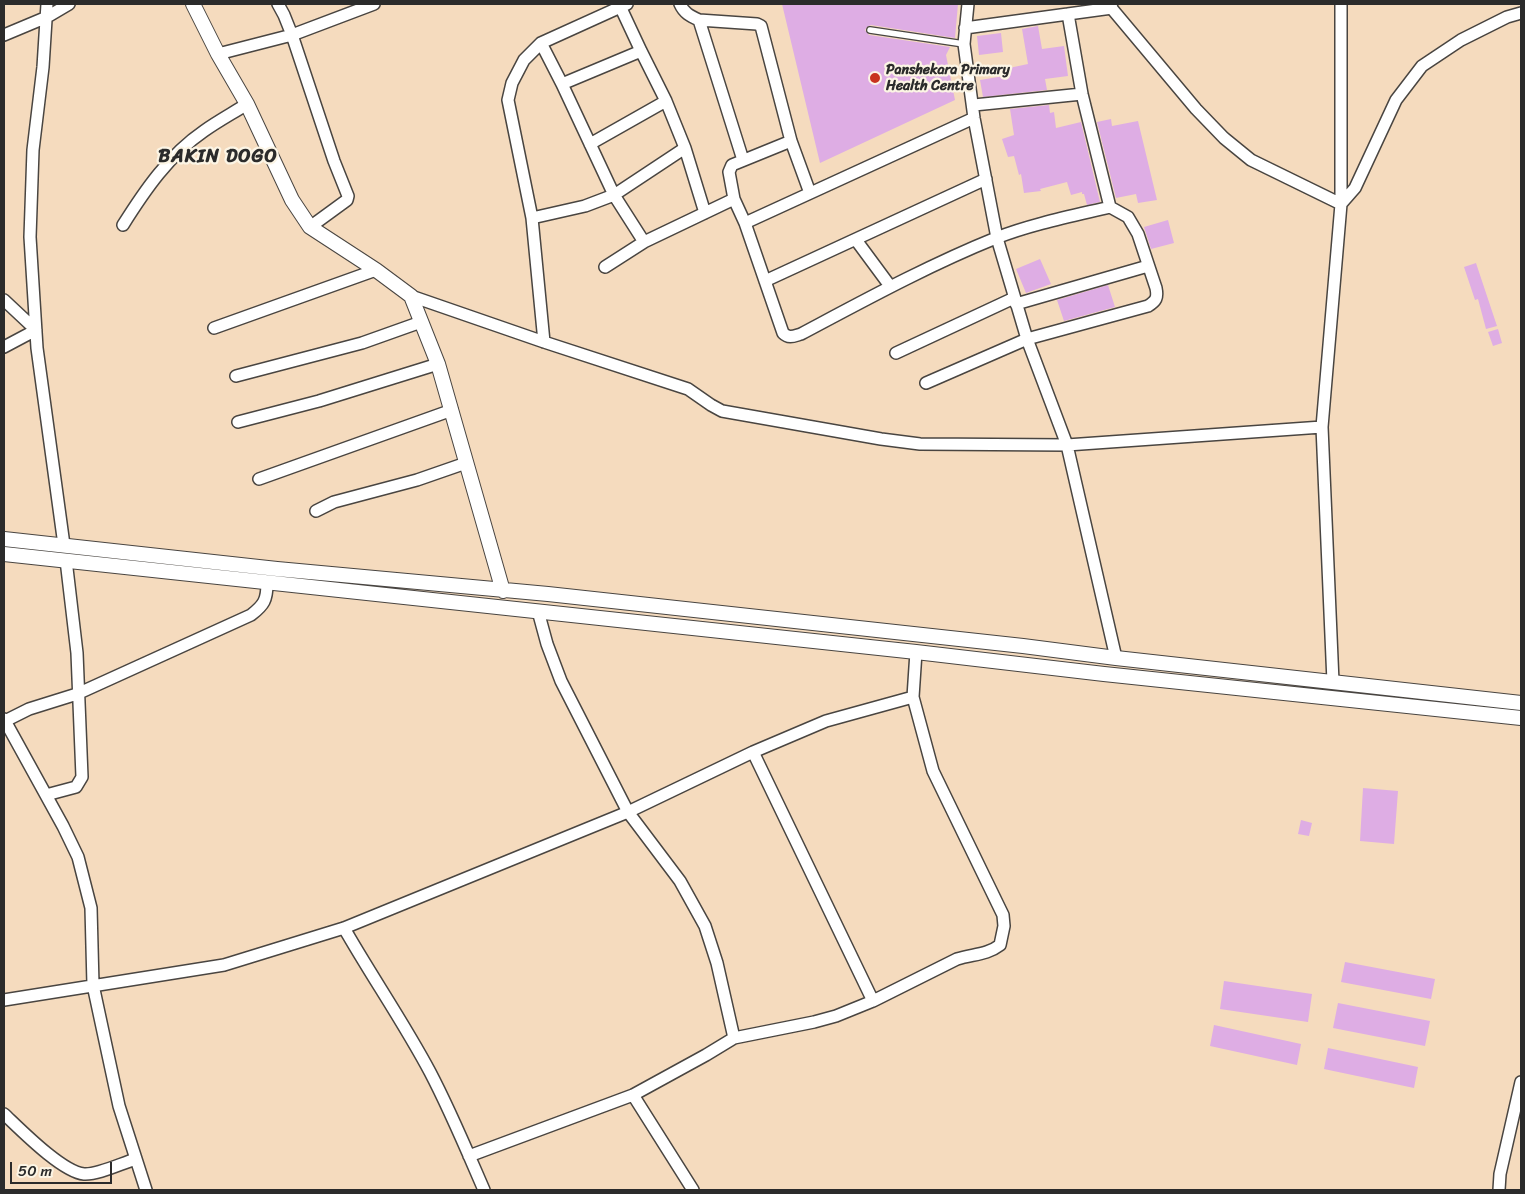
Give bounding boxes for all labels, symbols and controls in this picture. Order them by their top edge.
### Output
place label: Panshekara Primary Health Centre [886,62,1010,94]
marker: Panshekara Primary Health Centre [868,71,882,85]
district label: BAKIN DOGO [158,146,278,168]
scale bar [12,1152,115,1184]
text: 50 m [18,1158,52,1184]

